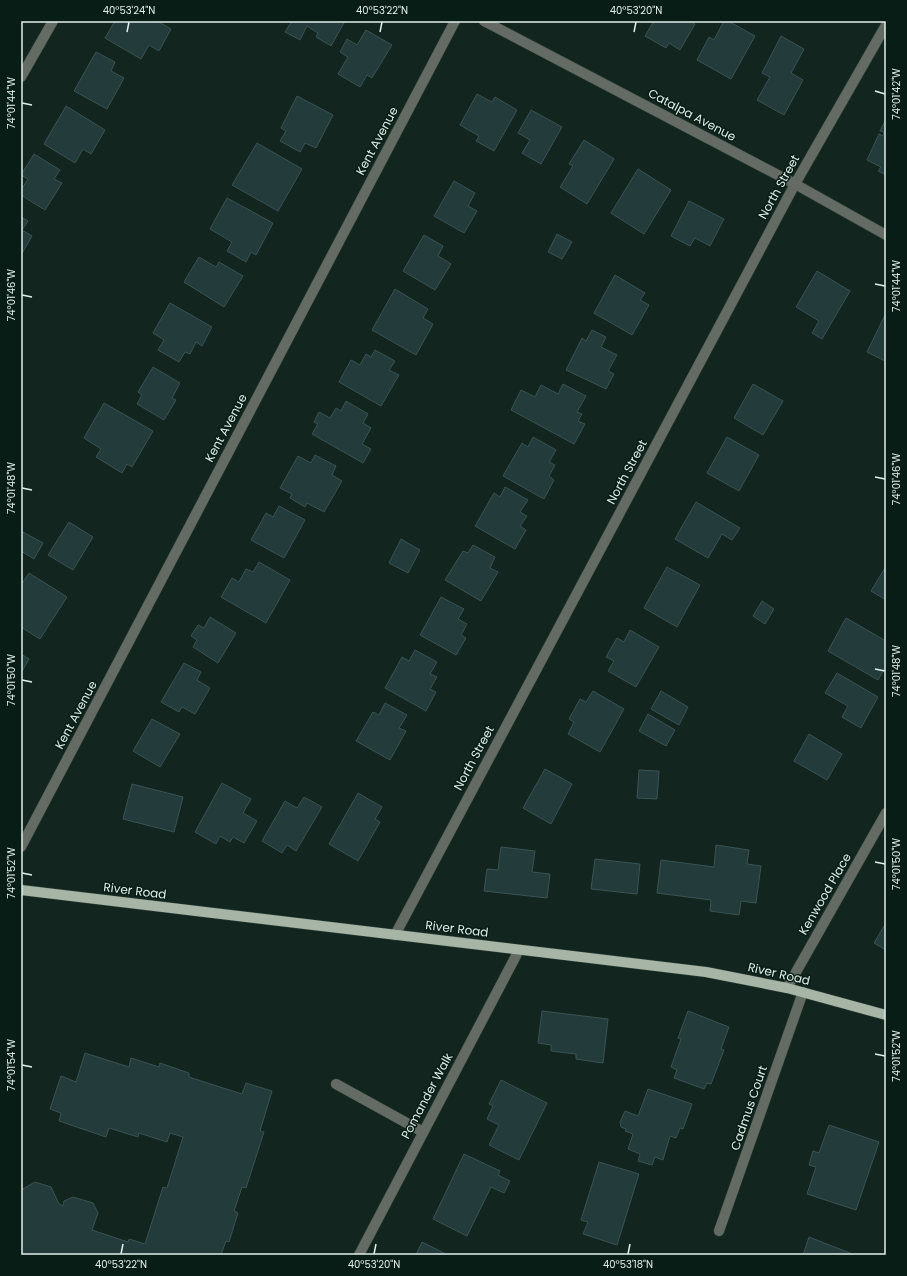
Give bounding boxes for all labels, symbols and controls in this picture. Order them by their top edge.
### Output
text: 40°53'24"N [103,3,155,18]
text: 40°53'22"N [356,3,408,18]
text: 40°53'20"N [610,3,662,18]
text: 74°01'42"W [889,68,904,120]
text: 74°01'44"W [4,77,19,129]
street label: Catalpa Avenue [645,84,739,145]
street label: Kent Avenue [351,104,402,178]
street label: North Street [754,152,803,222]
text: 74°01'44"W [889,260,904,312]
text: 74°01'46"W [4,269,19,321]
street label: Kent Avenue [200,391,251,465]
street label: North Street [602,436,651,507]
text: 74°01'46"W [889,453,904,505]
text: 74°01'48"W [4,462,19,514]
text: 74°01'48"W [889,645,904,697]
text: 74°01'50"W [4,654,19,706]
street label: Kent Avenue [50,678,101,752]
street label: North Street [449,722,498,793]
text: 74°01'50"W [889,838,904,890]
text: 74°01'52"W [4,847,19,899]
street label: Kenwood Place [794,850,855,938]
street label: River Road [103,878,168,903]
street label: River Road [425,916,490,941]
street label: River Road [746,958,812,989]
text: 74°01'52"W [889,1030,904,1082]
text: 74°01'54"W [4,1039,19,1091]
street label: Pomander Walk [397,1049,457,1142]
street label: Cadmus Court [726,1063,771,1152]
text: 40°53'22"N [95,1257,147,1272]
text: 40°53'20"N [348,1257,400,1272]
text: 40°53'18"N [603,1257,653,1272]

